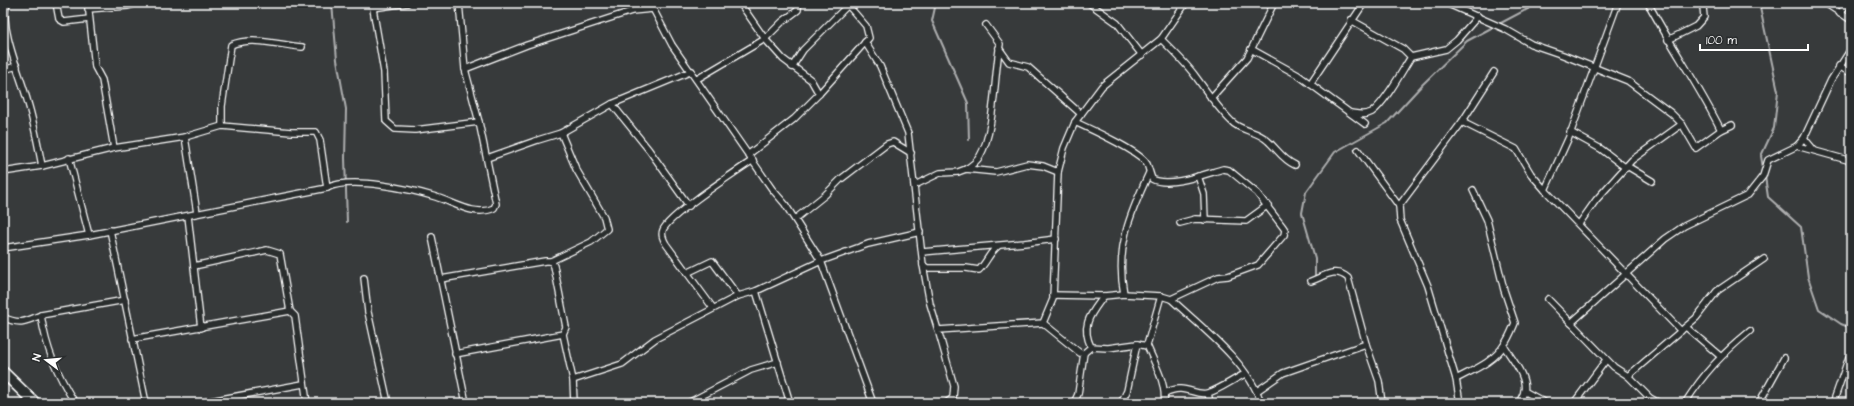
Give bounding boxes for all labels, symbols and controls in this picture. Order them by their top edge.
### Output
scale bar [1700,26,1808,52]
text: 100 m [1706,32,1737,49]
north arrow [26,340,66,380]
text: N [29,352,45,363]

